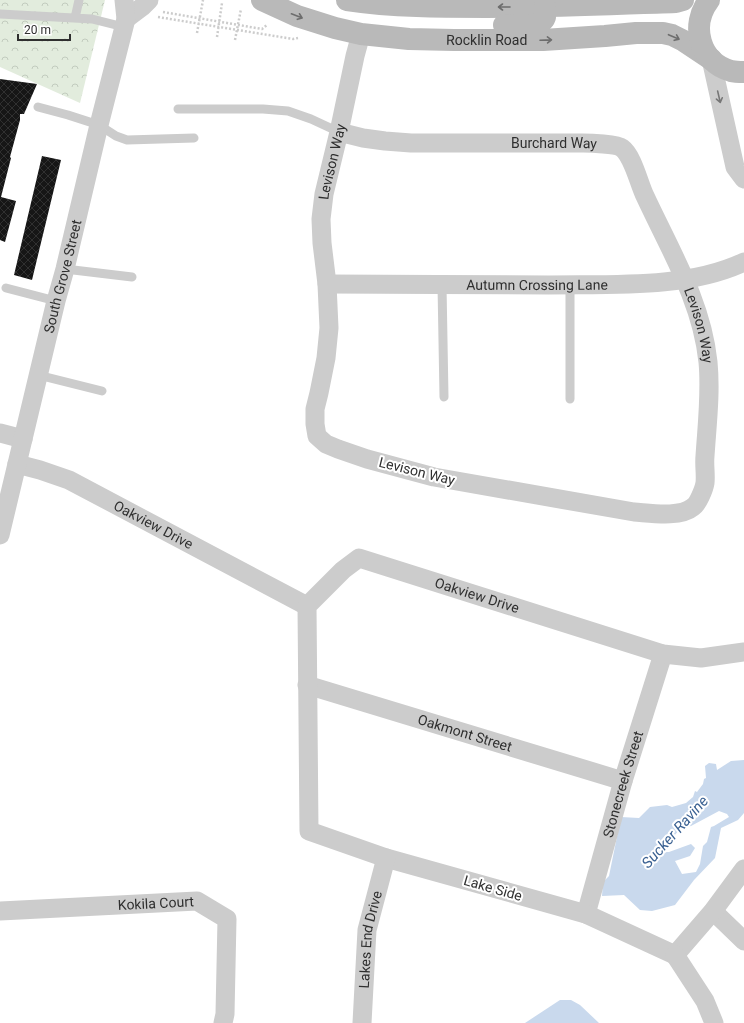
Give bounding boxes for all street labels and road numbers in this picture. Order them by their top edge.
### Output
street label: Rocklin Road [446,32,527,48]
street label: Levison Way [315,122,349,201]
street label: Burchard Way [511,135,598,152]
street label: South Grove Street [41,218,84,335]
street label: Autumn Crossing Lane [466,277,608,293]
street label: Levison Way [681,285,716,364]
street label: Levison Way [377,454,457,488]
street label: Oakview Drive [111,497,196,552]
street label: Oakview Drive [433,574,521,616]
street label: Oakmont Street [416,711,514,755]
street label: Stonecreek Street [600,728,646,839]
street label: Lake Side [462,872,524,904]
street label: Lakes End Drive [356,889,385,989]
street label: Kokila Court [117,893,195,913]

